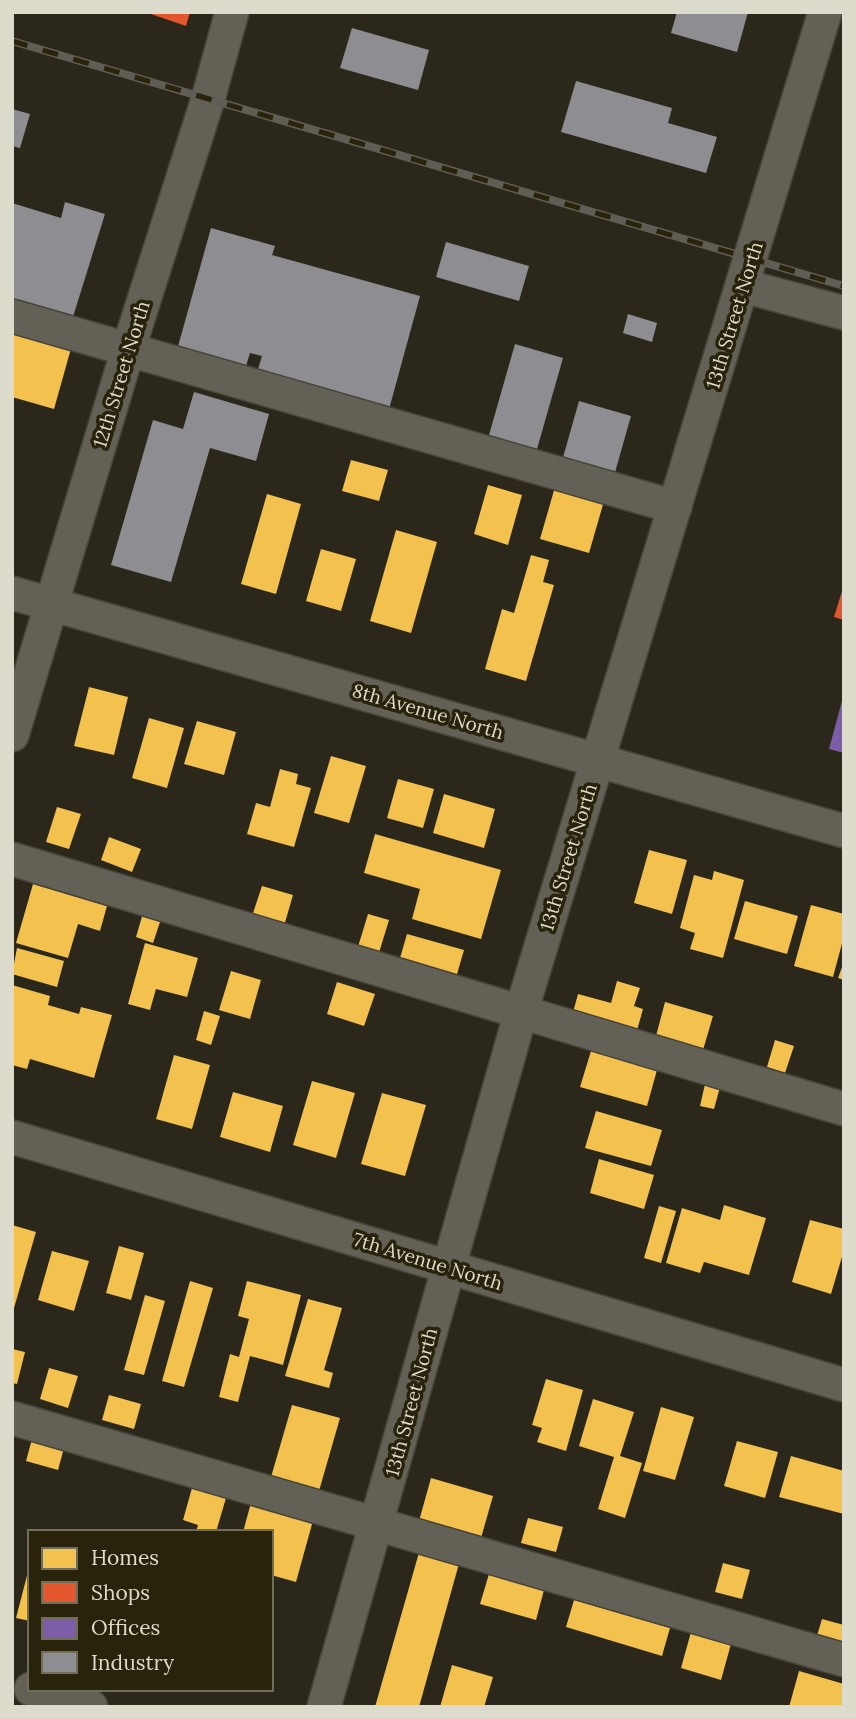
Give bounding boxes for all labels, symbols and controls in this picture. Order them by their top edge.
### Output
street label: 13th Street North [700,239,768,391]
street label: 12th Street North [87,298,155,450]
street label: 8th Avenue North [350,678,506,744]
street label: 13th Street North [534,781,602,933]
street label: 7th Avenue North [351,1227,505,1295]
street label: 13th Street North [380,1325,442,1479]
legend [28,1530,273,1691]
text: Homes [91,1544,159,1571]
text: Shops [91,1579,150,1606]
text: Offices [91,1614,160,1641]
text: Industry [91,1649,174,1676]

